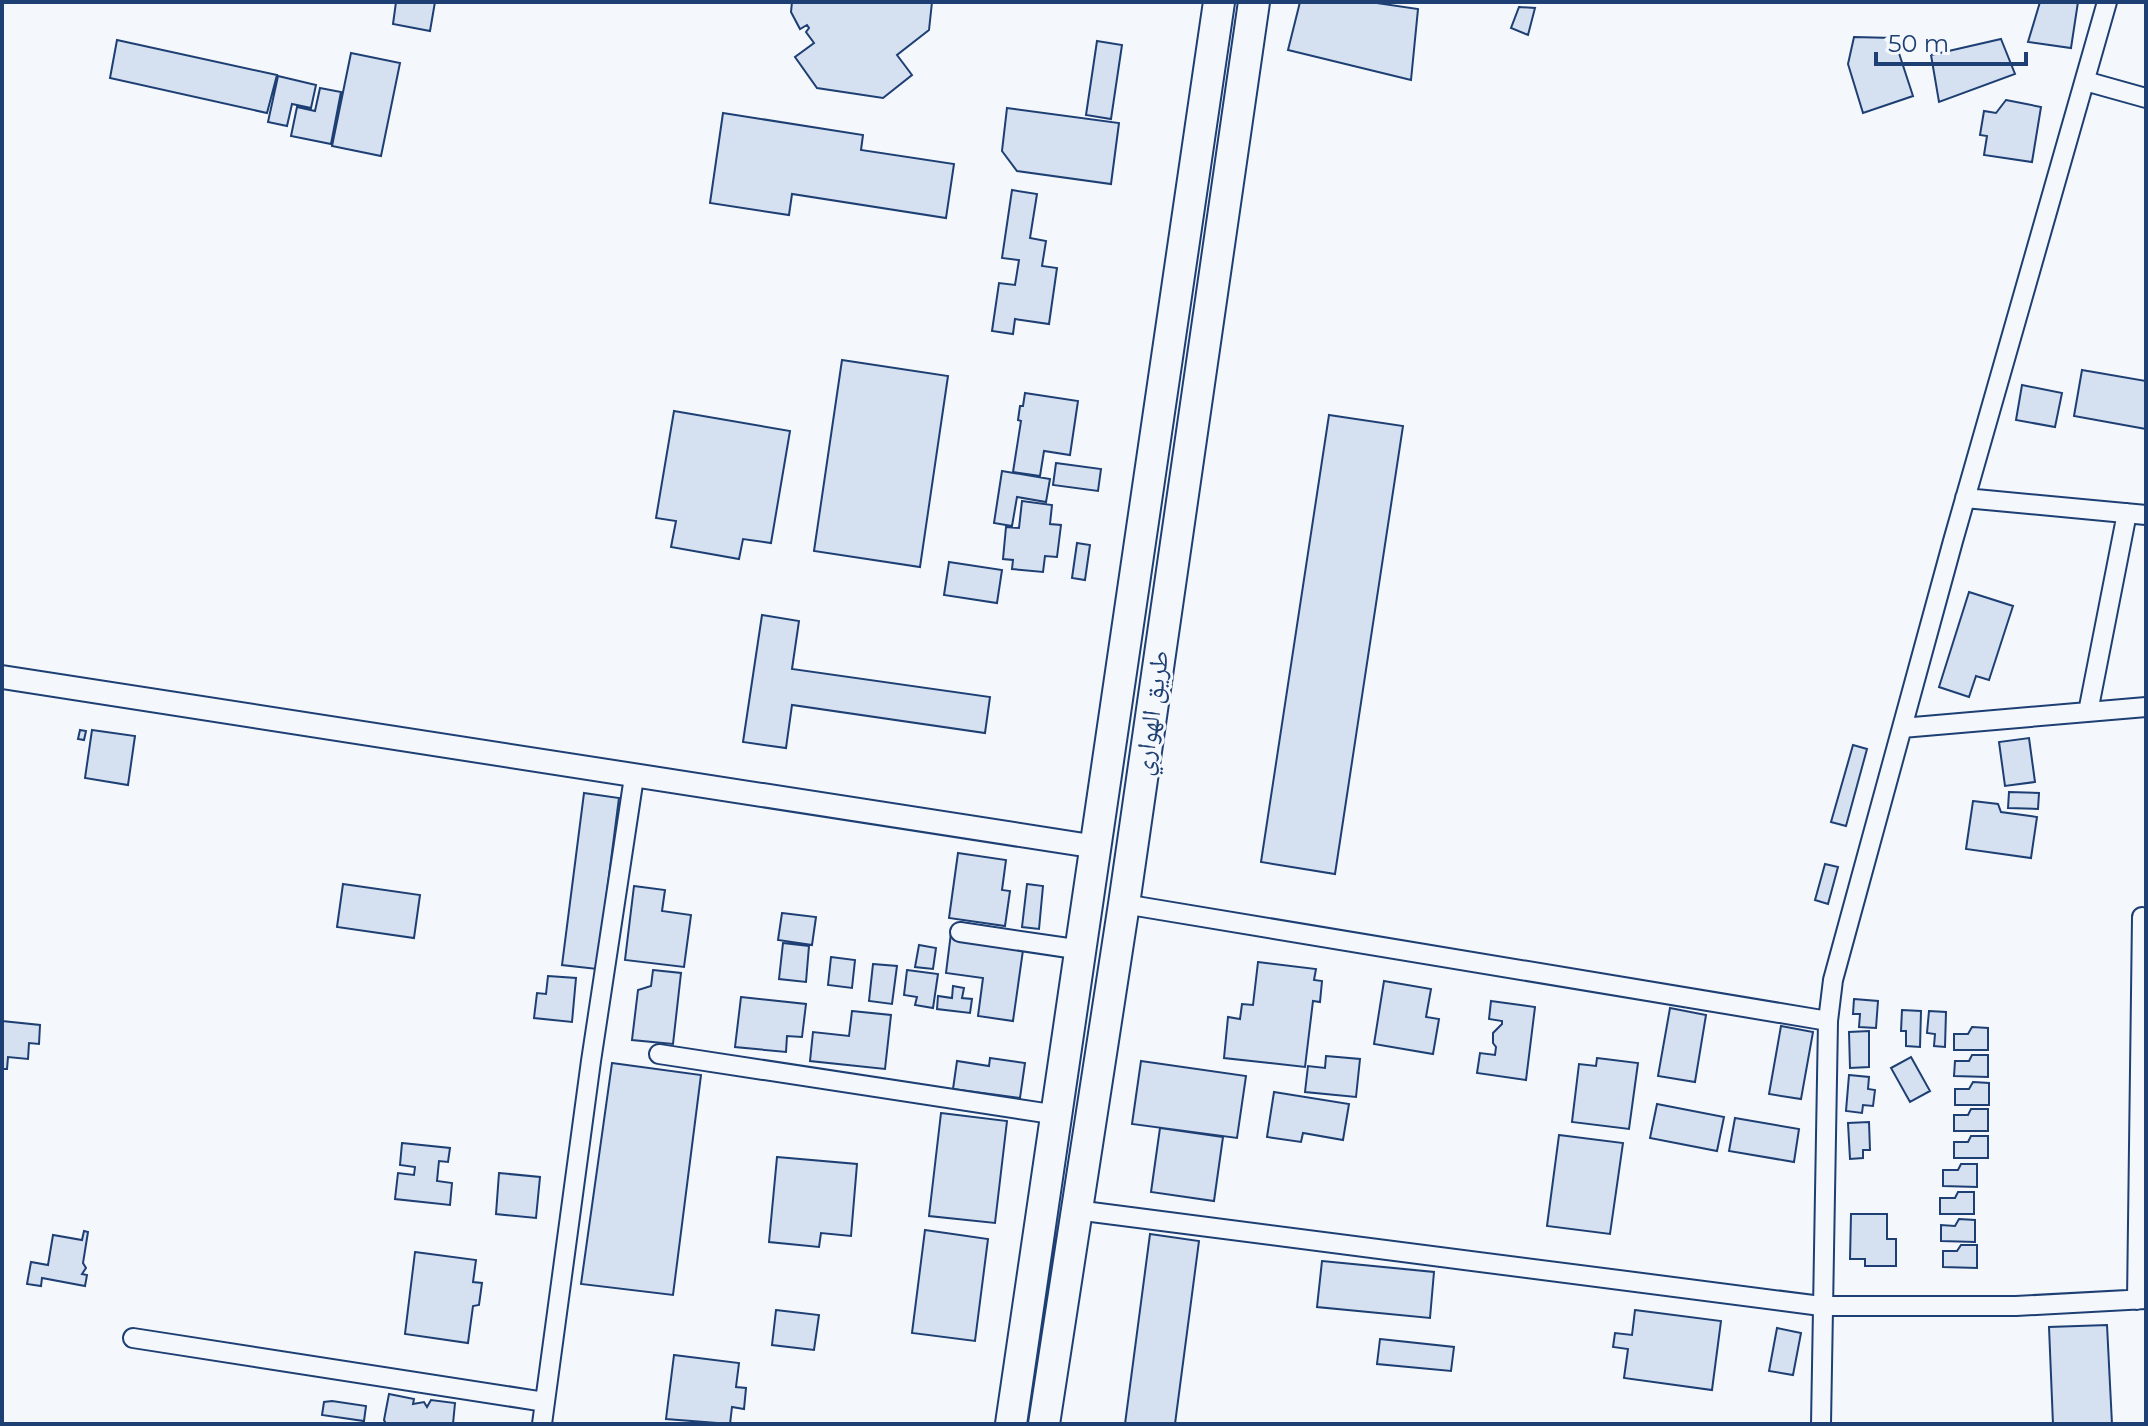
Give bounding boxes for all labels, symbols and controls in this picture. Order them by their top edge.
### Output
scale bar [1876,16,2026,66]
text: 50 m [1888,29,1949,58]
street label: طريق الهواري [1126,648,1180,778]

